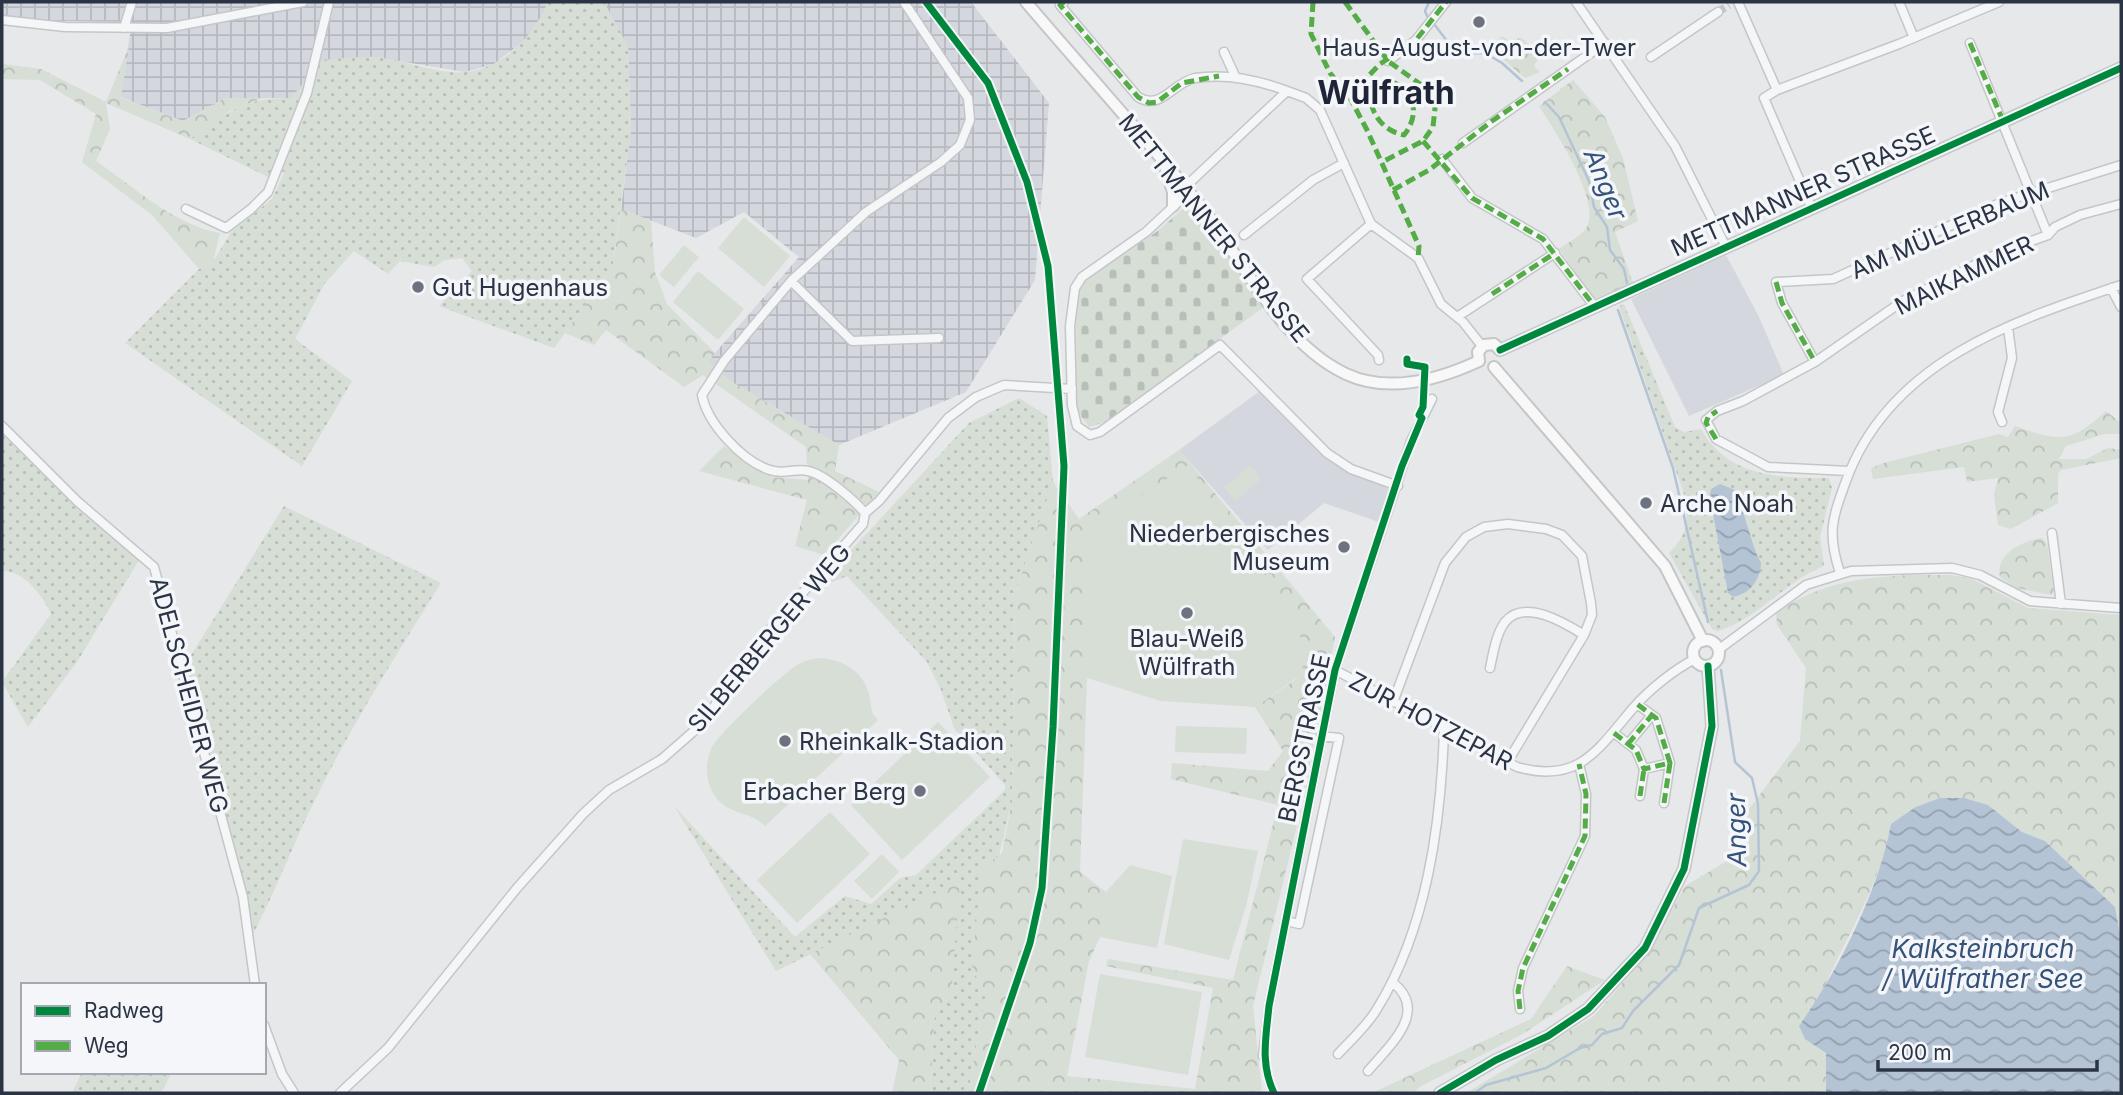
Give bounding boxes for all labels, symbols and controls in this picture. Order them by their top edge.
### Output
marker: Haus-August-von-der-Twer [1471,14,1487,30]
place label: Haus-August-von-der-Twer [1322,33,1636,62]
district label: Wülfrath [1317,73,1455,112]
street label: METTMANNER STRASSE [1113,108,1315,348]
street label: METTMANNER STRASSE [1666,120,1940,262]
water label: Anger [1577,143,1635,225]
street label: AM MÜLLERBAUM [1846,175,2054,285]
street label: MAIKAMMER [1890,229,2038,321]
place label: Gut Hugenhaus [432,273,608,302]
marker: Gut Hugenhaus [410,279,426,295]
place label: Arche Noah [1660,489,1794,518]
marker: Arche Noah [1638,495,1654,511]
place label: Niederbergisches Museum [1129,519,1330,576]
street label: SILBERBERGER WEG [682,538,856,738]
marker: Niederbergisches Museum [1336,539,1352,555]
street label: ADELSCHEIDER WEG [143,574,235,816]
marker: Blau-Weiß Wülfrath [1179,605,1195,621]
place label: Blau-Weiß Wülfrath [1129,624,1245,681]
street label: BERGSTRASSE [1272,651,1336,825]
street label: ZUR HOTZEPAR [1344,666,1518,776]
place label: Rheinkalk-Stadion [799,727,1004,756]
marker: Rheinkalk-Stadion [777,733,793,749]
place label: Erbacher Berg [743,777,906,806]
marker: Erbacher Berg [912,783,928,799]
water label: Anger [1720,792,1752,868]
water label: Kalksteinbruch / Wülfrather See [1880,933,2084,994]
legend [21,983,266,1074]
text: Radweg [84,998,164,1023]
scale bar [1878,1028,2097,1072]
text: Weg [84,1033,129,1058]
text: 200 m [1888,1040,1952,1065]

